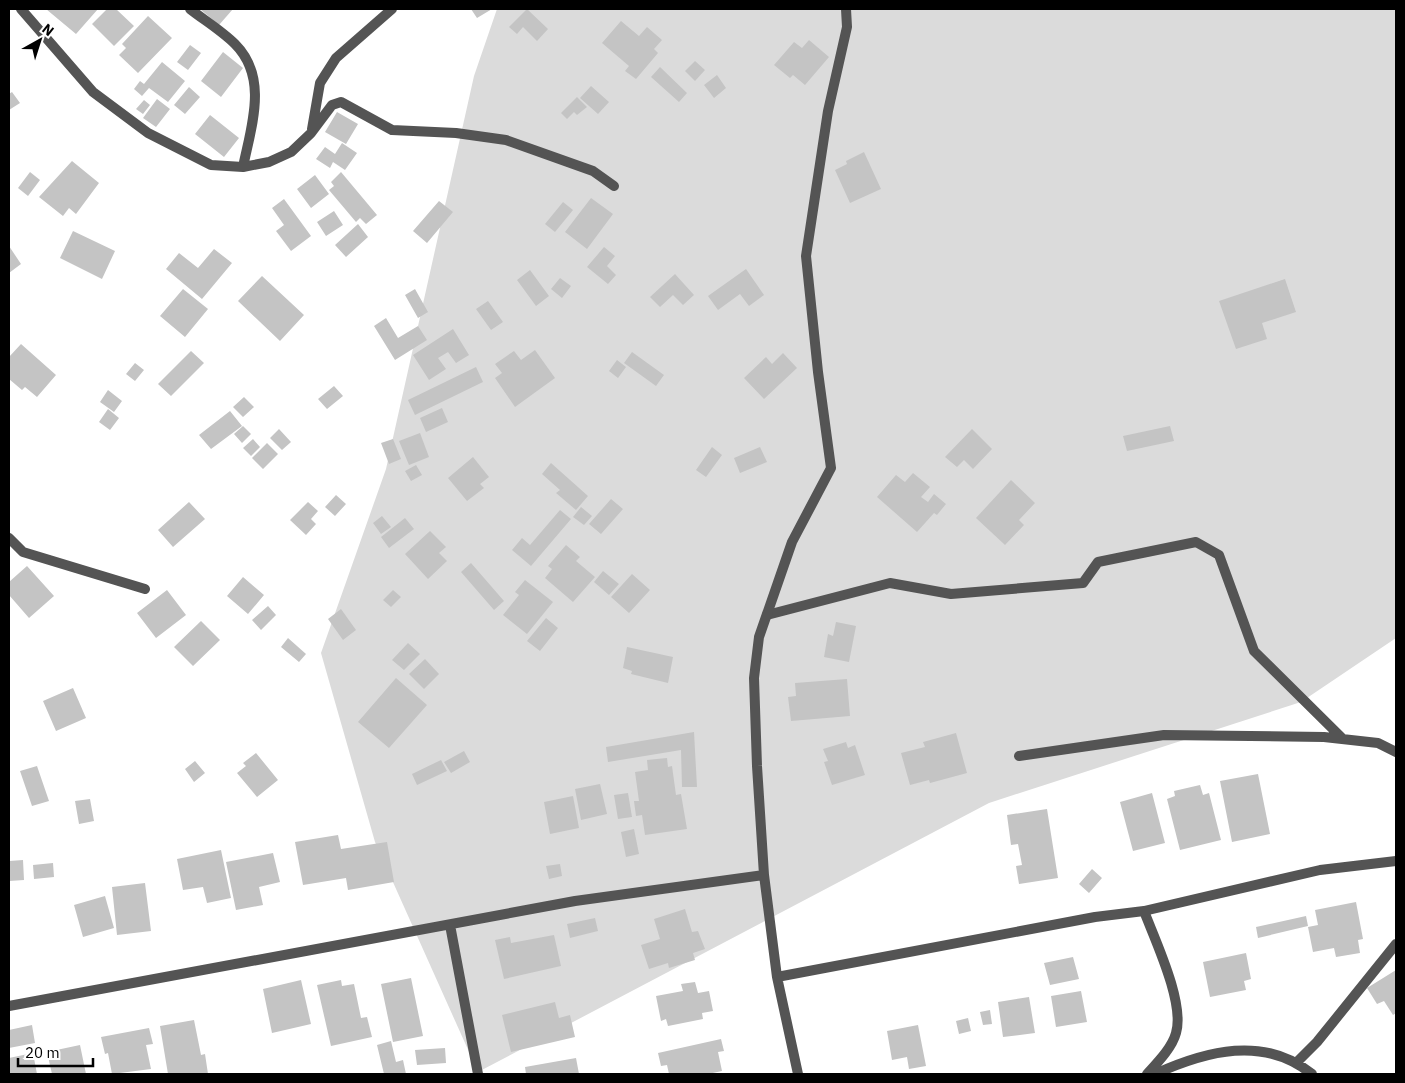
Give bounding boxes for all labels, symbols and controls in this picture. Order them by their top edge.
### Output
north arrow [15,15,65,65]
text: N [39,20,58,40]
scale bar [18,1036,92,1068]
text: 20 m [25,1043,60,1062]

